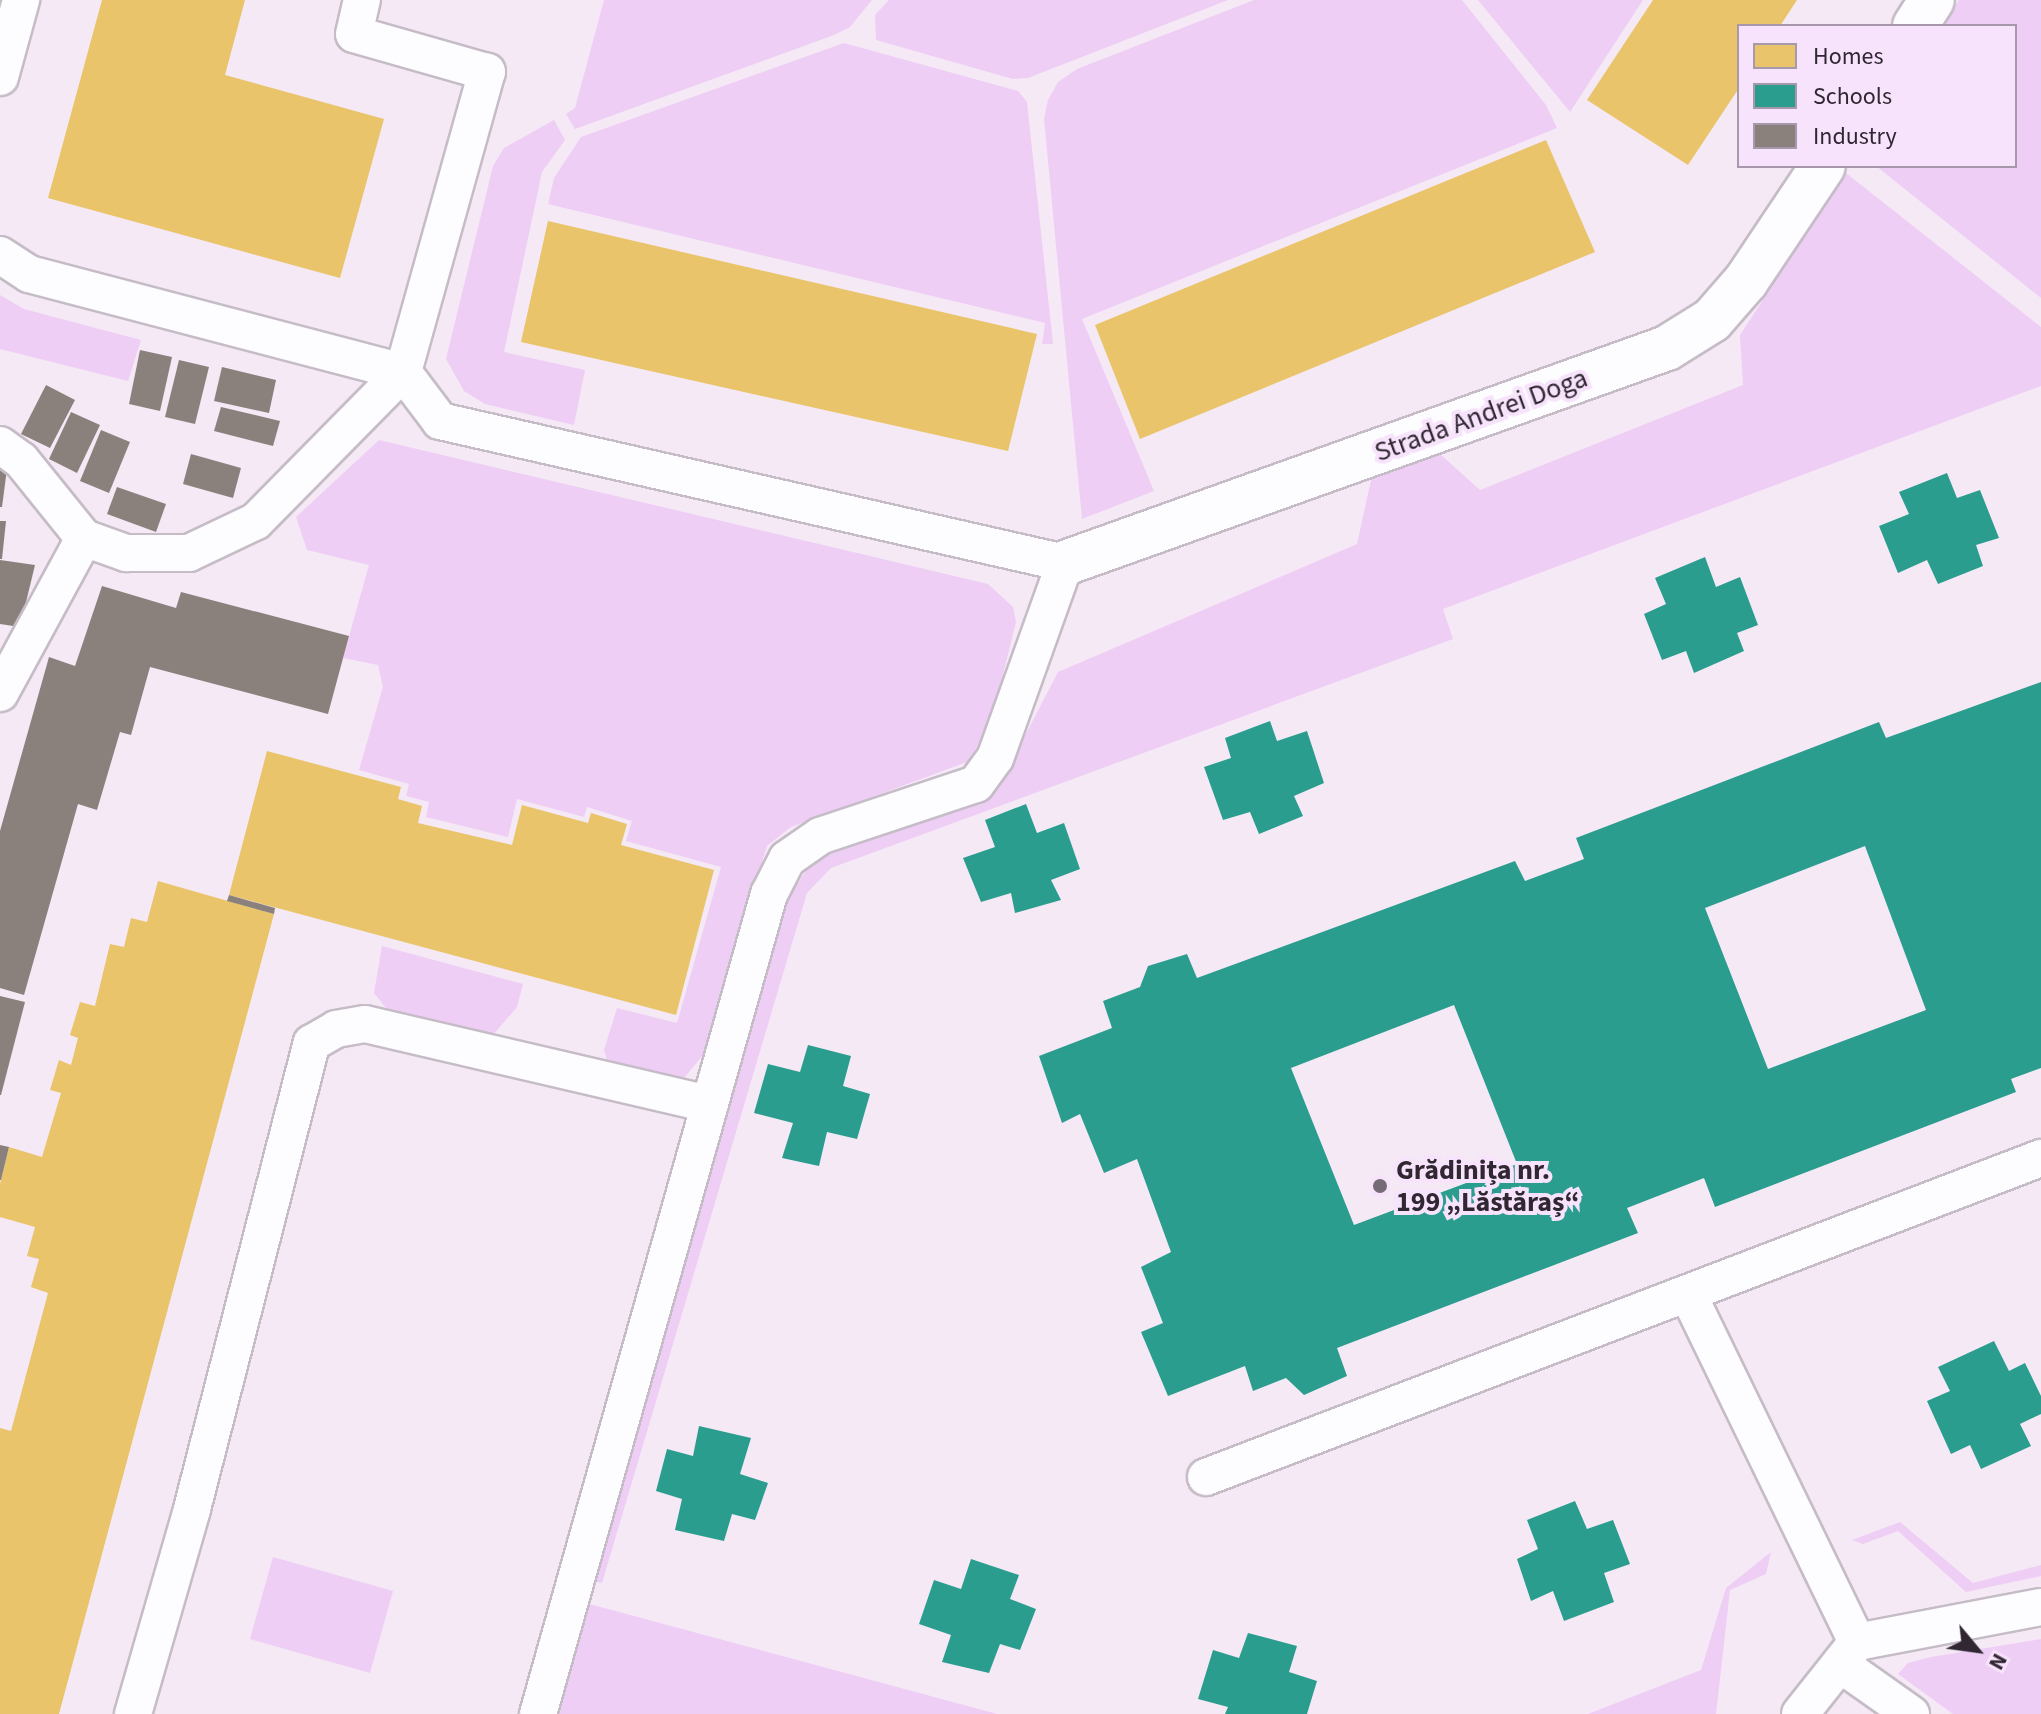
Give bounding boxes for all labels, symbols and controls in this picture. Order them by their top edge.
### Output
legend [1737,24,2017,168]
text: Homes [1813,39,1884,74]
text: Schools [1813,79,1892,114]
text: Industry [1813,119,1897,154]
street label: Strada Andrei Doga [1370,361,1592,469]
place label: Grădinița nr. 199 „Lăstăraș“ [1396,1153,1580,1219]
marker: Grădinița nr. 199 „Lăstăraș“ [1371,1177,1389,1195]
north arrow [1937,1610,2017,1690]
text: N [1980,1647,2016,1676]

